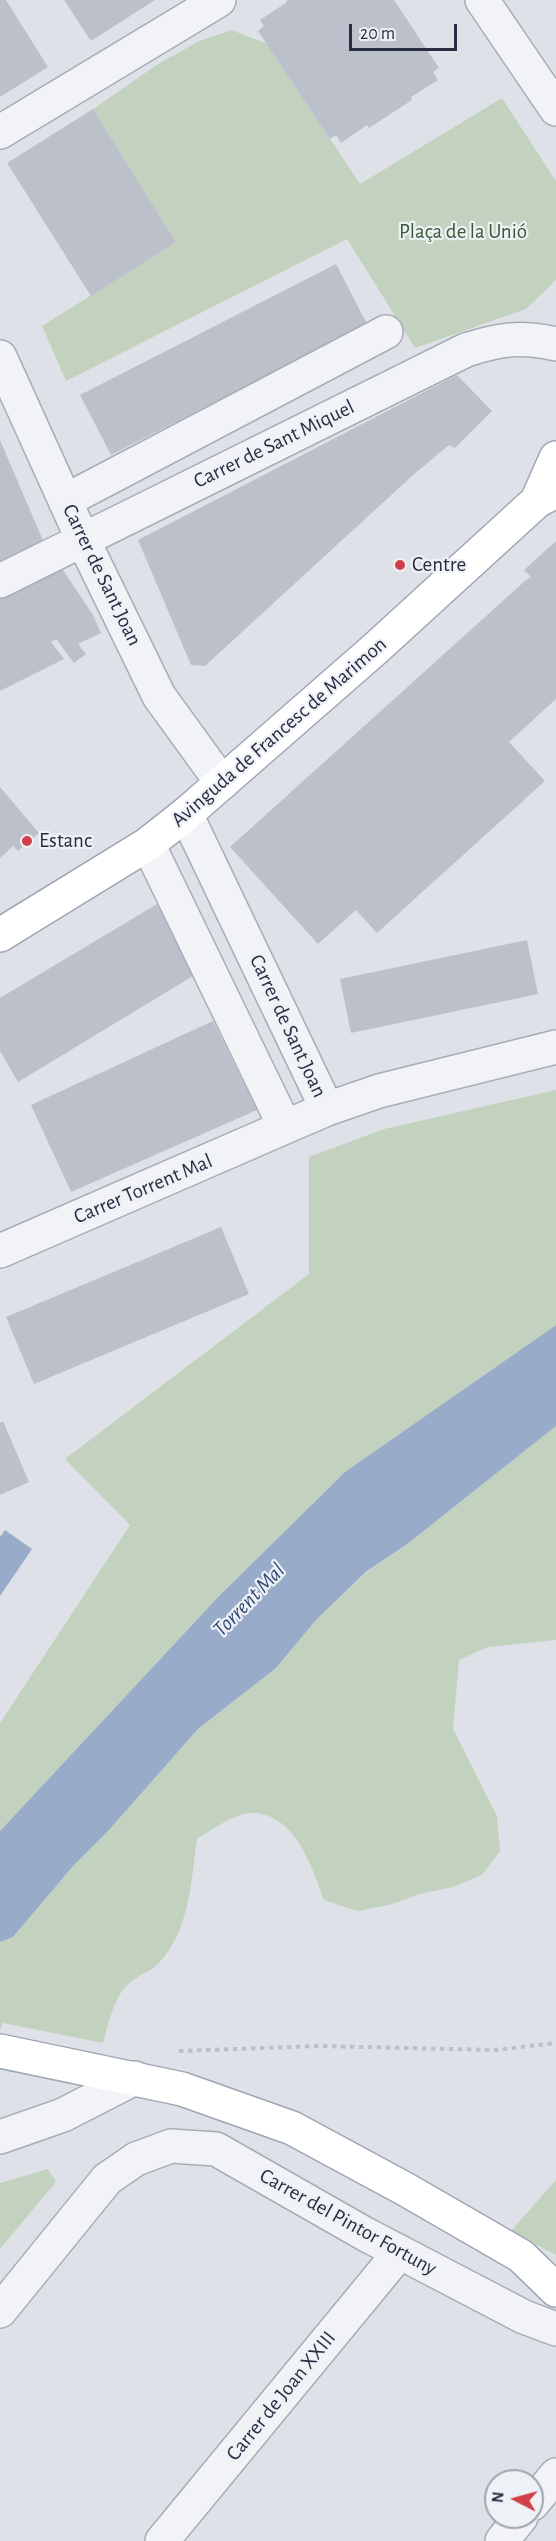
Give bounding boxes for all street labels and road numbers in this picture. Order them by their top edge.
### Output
street label: Carrer de Sant Miquel [189,394,359,494]
street label: Carrer de Sant Joan [57,500,147,650]
street label: Avinguda de Francesc de Marimon [166,632,392,832]
street label: Carrer de Sant Joan [244,951,332,1101]
street label: Carrer Torrent Mal [70,1148,216,1230]
street label: Carrer del Pintor Fortuny [255,2163,441,2281]
street label: Carrer de Joan XXIII [221,2326,341,2466]

